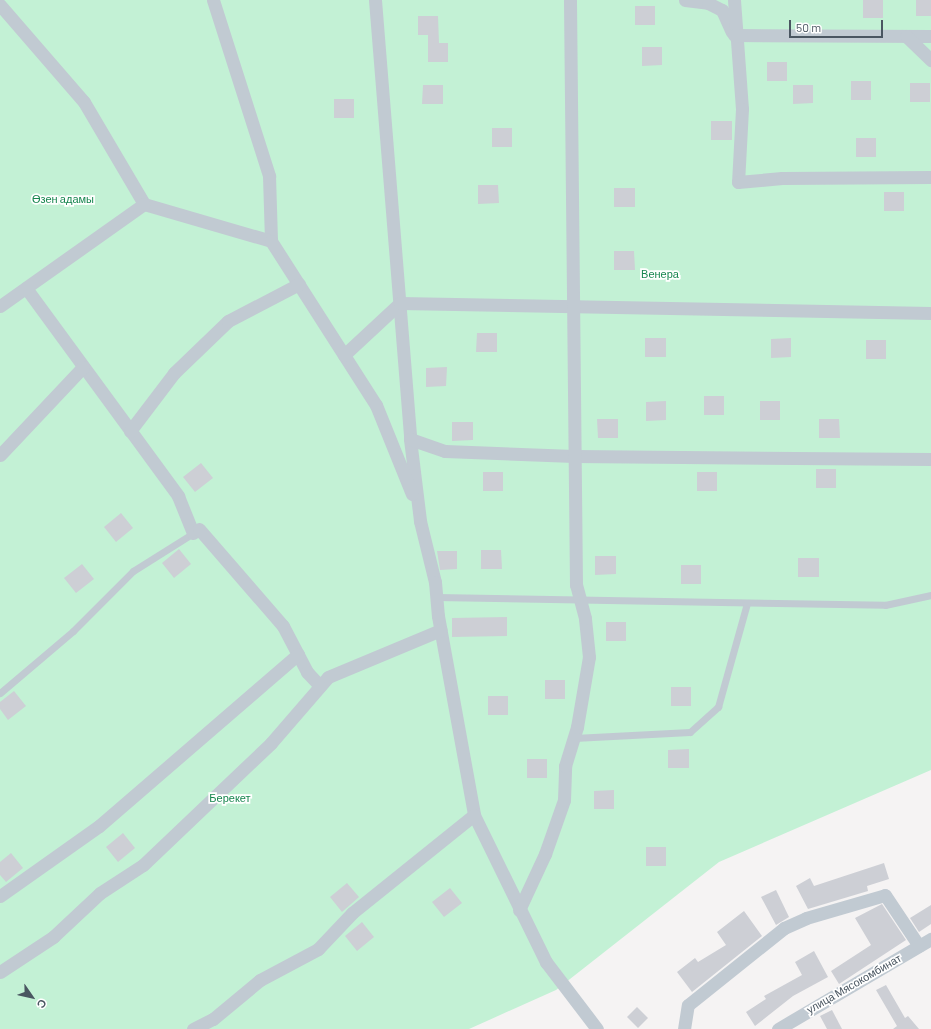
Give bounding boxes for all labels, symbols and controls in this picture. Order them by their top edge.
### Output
scale bar [791,12,885,38]
text: 50 m [796,20,821,34]
park label: Өзен адамы [32,192,94,206]
park label: Венера [641,267,679,281]
park label: Берекет [209,791,251,805]
street label: улица Мясокомбинат [804,951,904,1017]
north arrow [12,977,52,1017]
text: С [35,997,50,1011]

